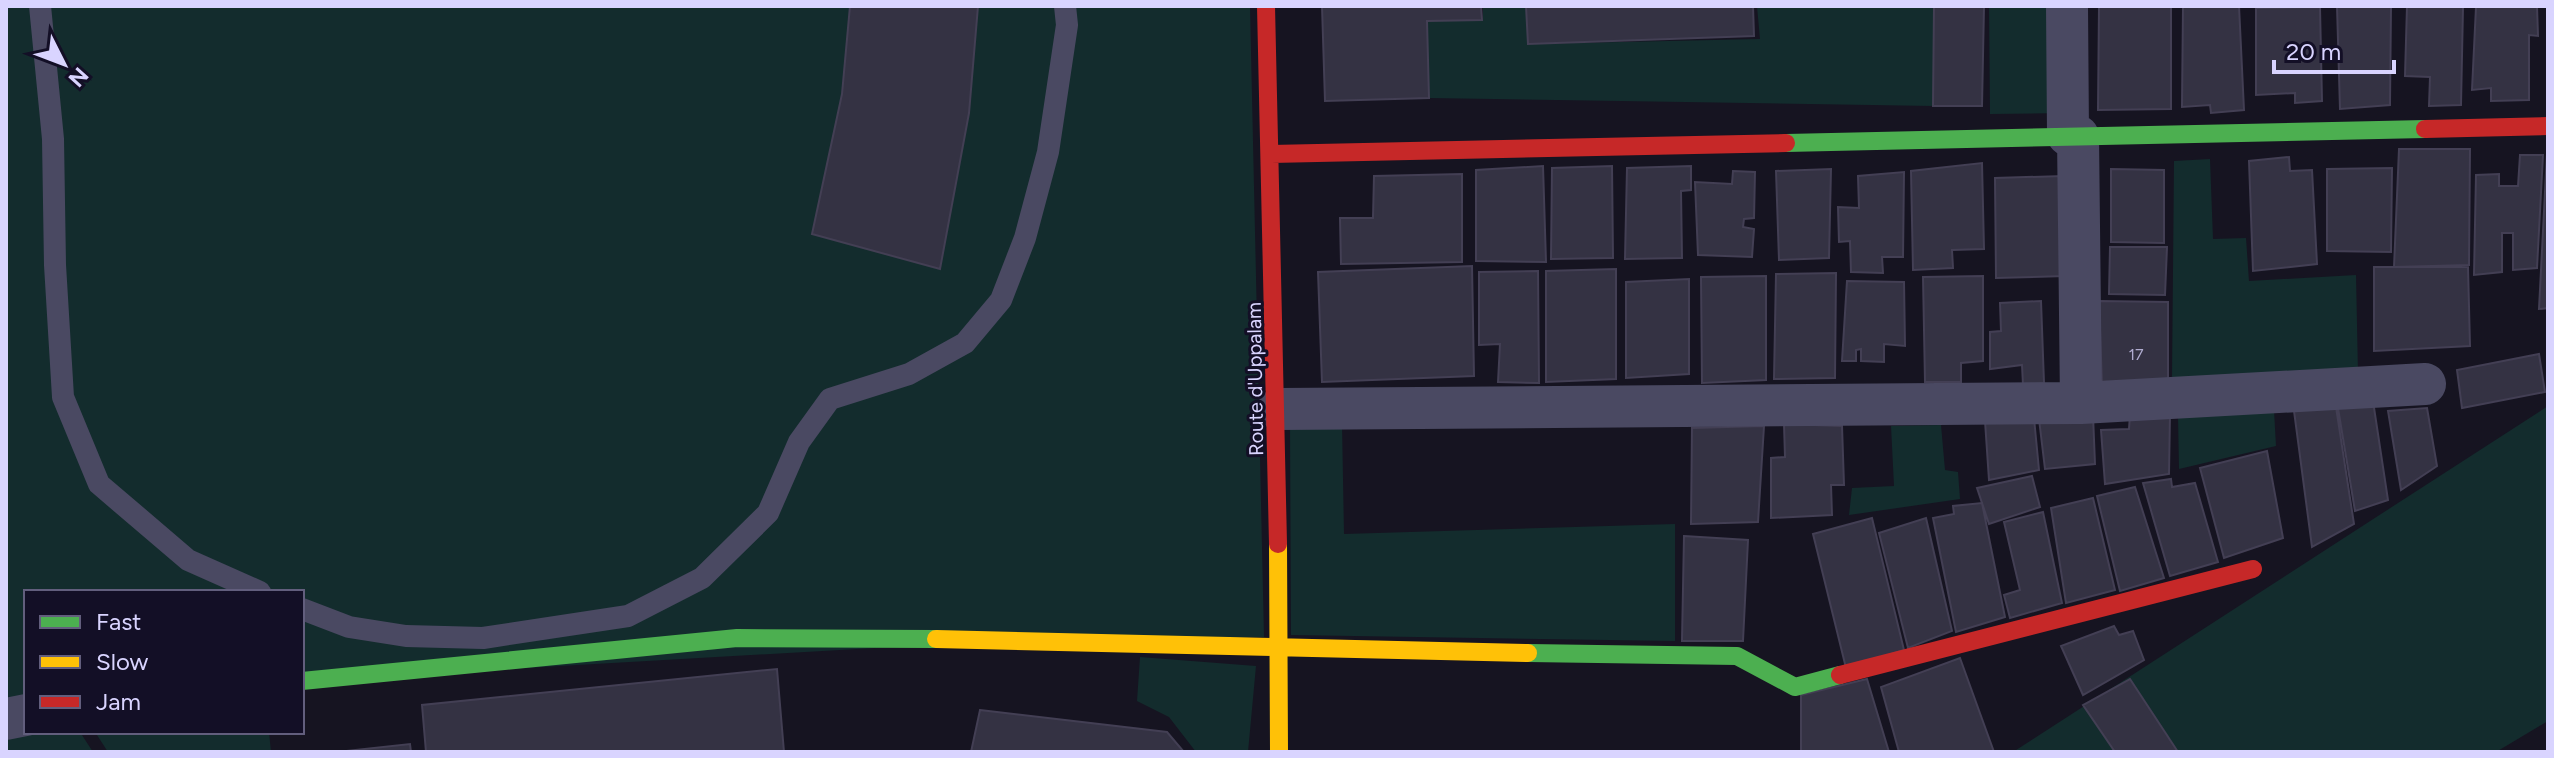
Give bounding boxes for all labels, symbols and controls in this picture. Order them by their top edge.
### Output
north arrow [24,24,104,104]
scale bar [2274,24,2394,74]
text: 20 m [2286,37,2341,66]
text: N [63,62,94,92]
street label: Route d'Uppalam [1242,302,1268,456]
house number: 17 [2128,345,2144,364]
legend [24,590,304,734]
text: Fast [96,607,141,636]
text: Slow [96,647,149,676]
text: Jam [96,687,141,716]

